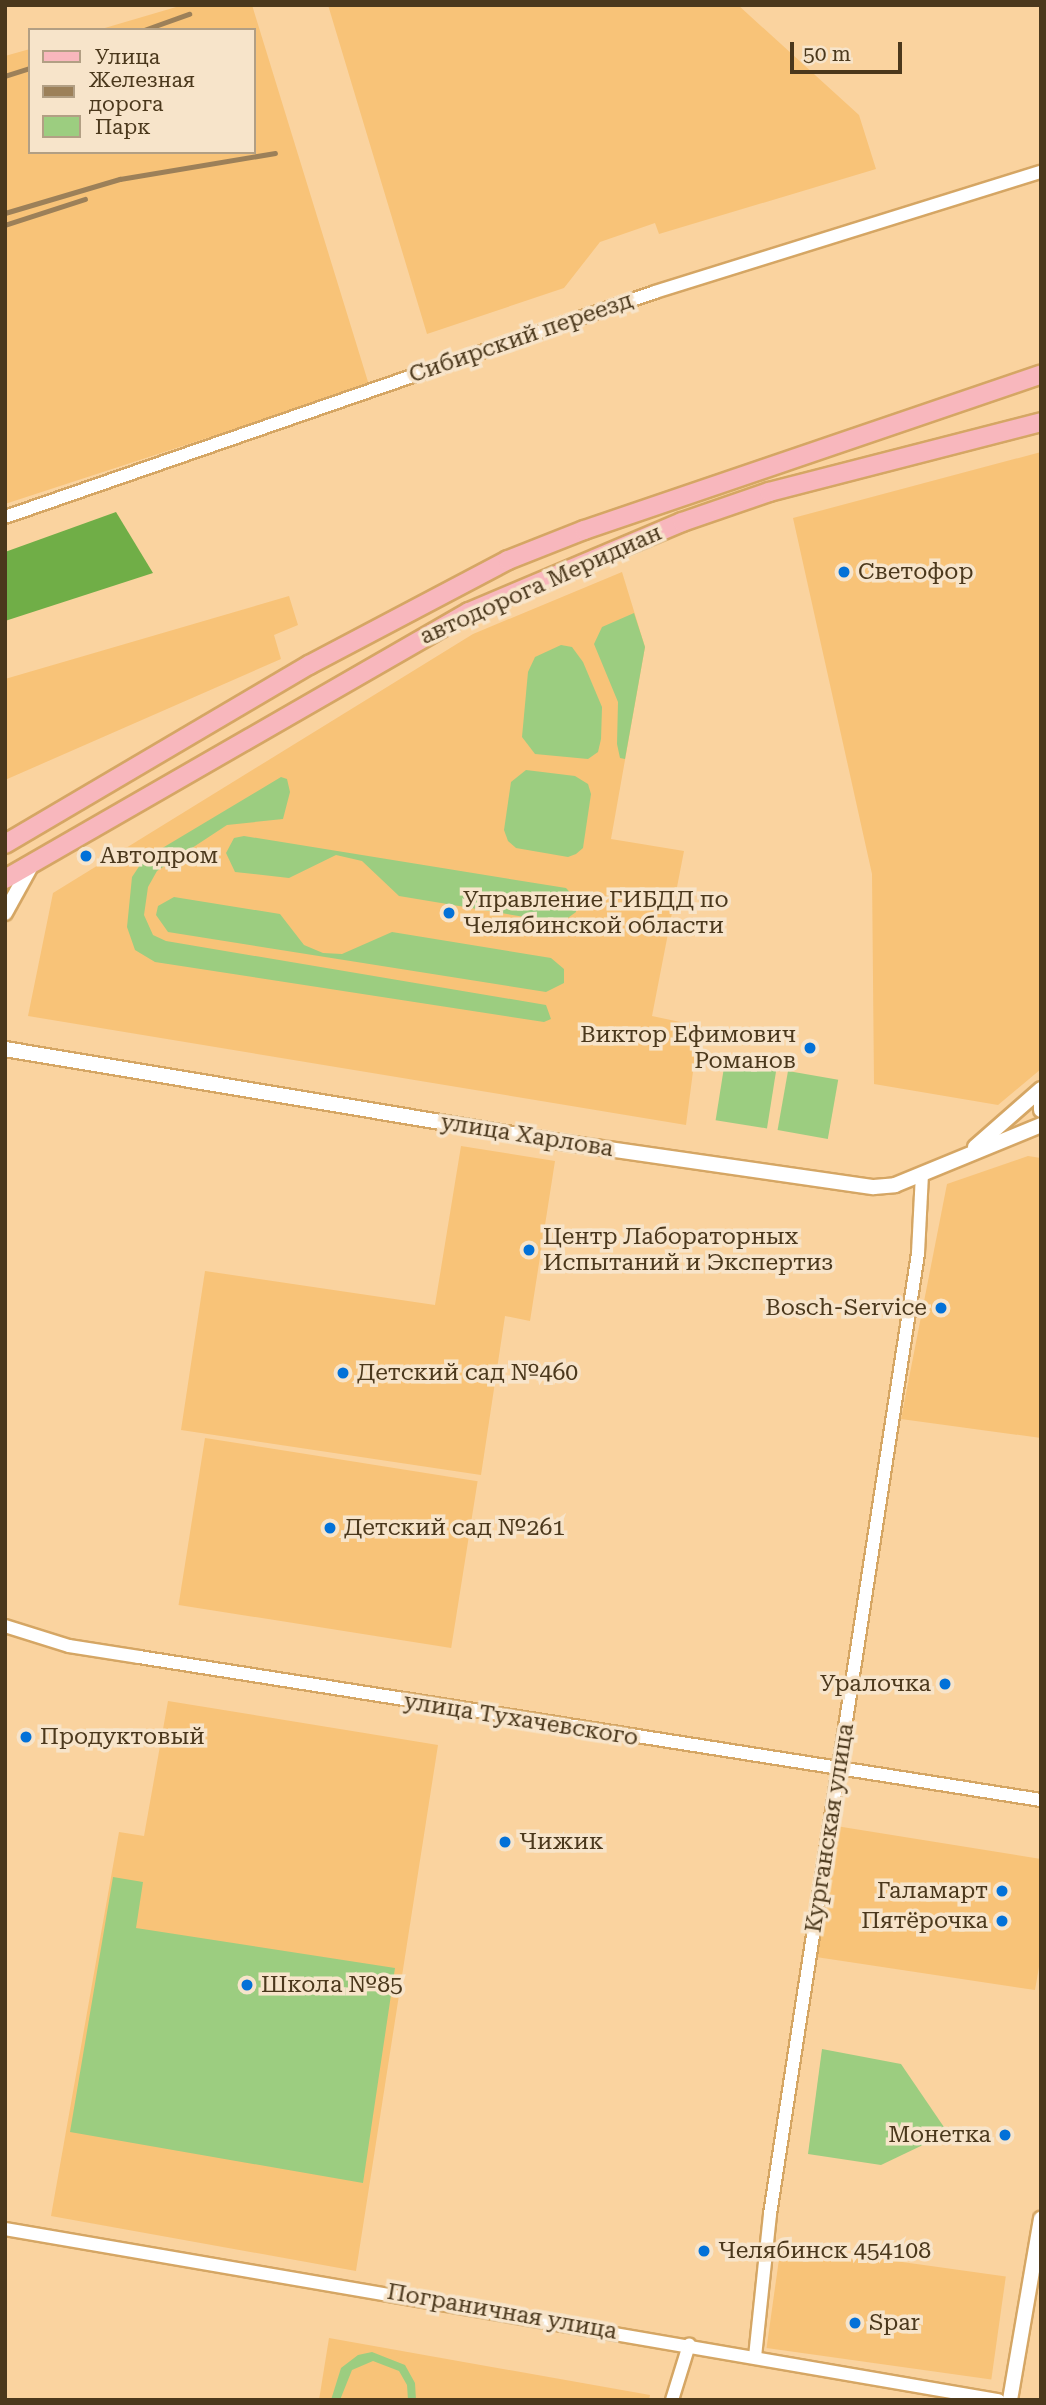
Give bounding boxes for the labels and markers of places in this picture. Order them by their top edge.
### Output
place label: Светофор [858,558,974,586]
marker: Светофор [836,564,852,580]
place label: Автодром [100,842,218,870]
marker: Автодром [78,848,94,864]
place label: Управление ГИБДД по Челябинской области [463,886,729,940]
marker: Управление ГИБДД по Челябинской области [441,905,457,921]
place label: Виктор Ефимович Романов [580,1021,796,1075]
marker: Виктор Ефимович Романов [802,1040,818,1056]
place label: Центр Лабораторных Испытаний и Экспертиз [543,1223,833,1277]
marker: Центр Лабораторных Испытаний и Экспертиз [521,1242,537,1258]
place label: Bosch-Service [765,1294,927,1322]
marker: Bosch-Service [933,1300,949,1316]
place label: Детский сад №460 [357,1359,578,1387]
marker: Детский сад №460 [335,1365,351,1381]
place label: Детский сад №261 [344,1514,565,1542]
marker: Детский сад №261 [322,1520,338,1536]
place label: Уралочка [820,1670,931,1698]
marker: Уралочка [937,1676,953,1692]
place label: Продуктовый [40,1723,205,1751]
marker: Продуктовый [18,1729,34,1745]
place label: Чижик [519,1828,604,1856]
marker: Чижик [497,1834,513,1850]
place label: Галамарт [877,1877,988,1905]
marker: Галамарт [994,1883,1010,1899]
place label: Пятёрочка [861,1907,988,1935]
marker: Пятёрочка [994,1913,1010,1929]
place label: Школа №85 [261,1971,403,1999]
marker: Школа №85 [239,1977,255,1993]
place label: Монетка [888,2121,991,2149]
marker: Монетка [997,2127,1013,2143]
place label: Челябинск 454108 [718,2237,931,2265]
marker: Челябинск 454108 [696,2243,712,2259]
place label: Spar [869,2309,920,2337]
marker: Spar [847,2315,863,2331]

